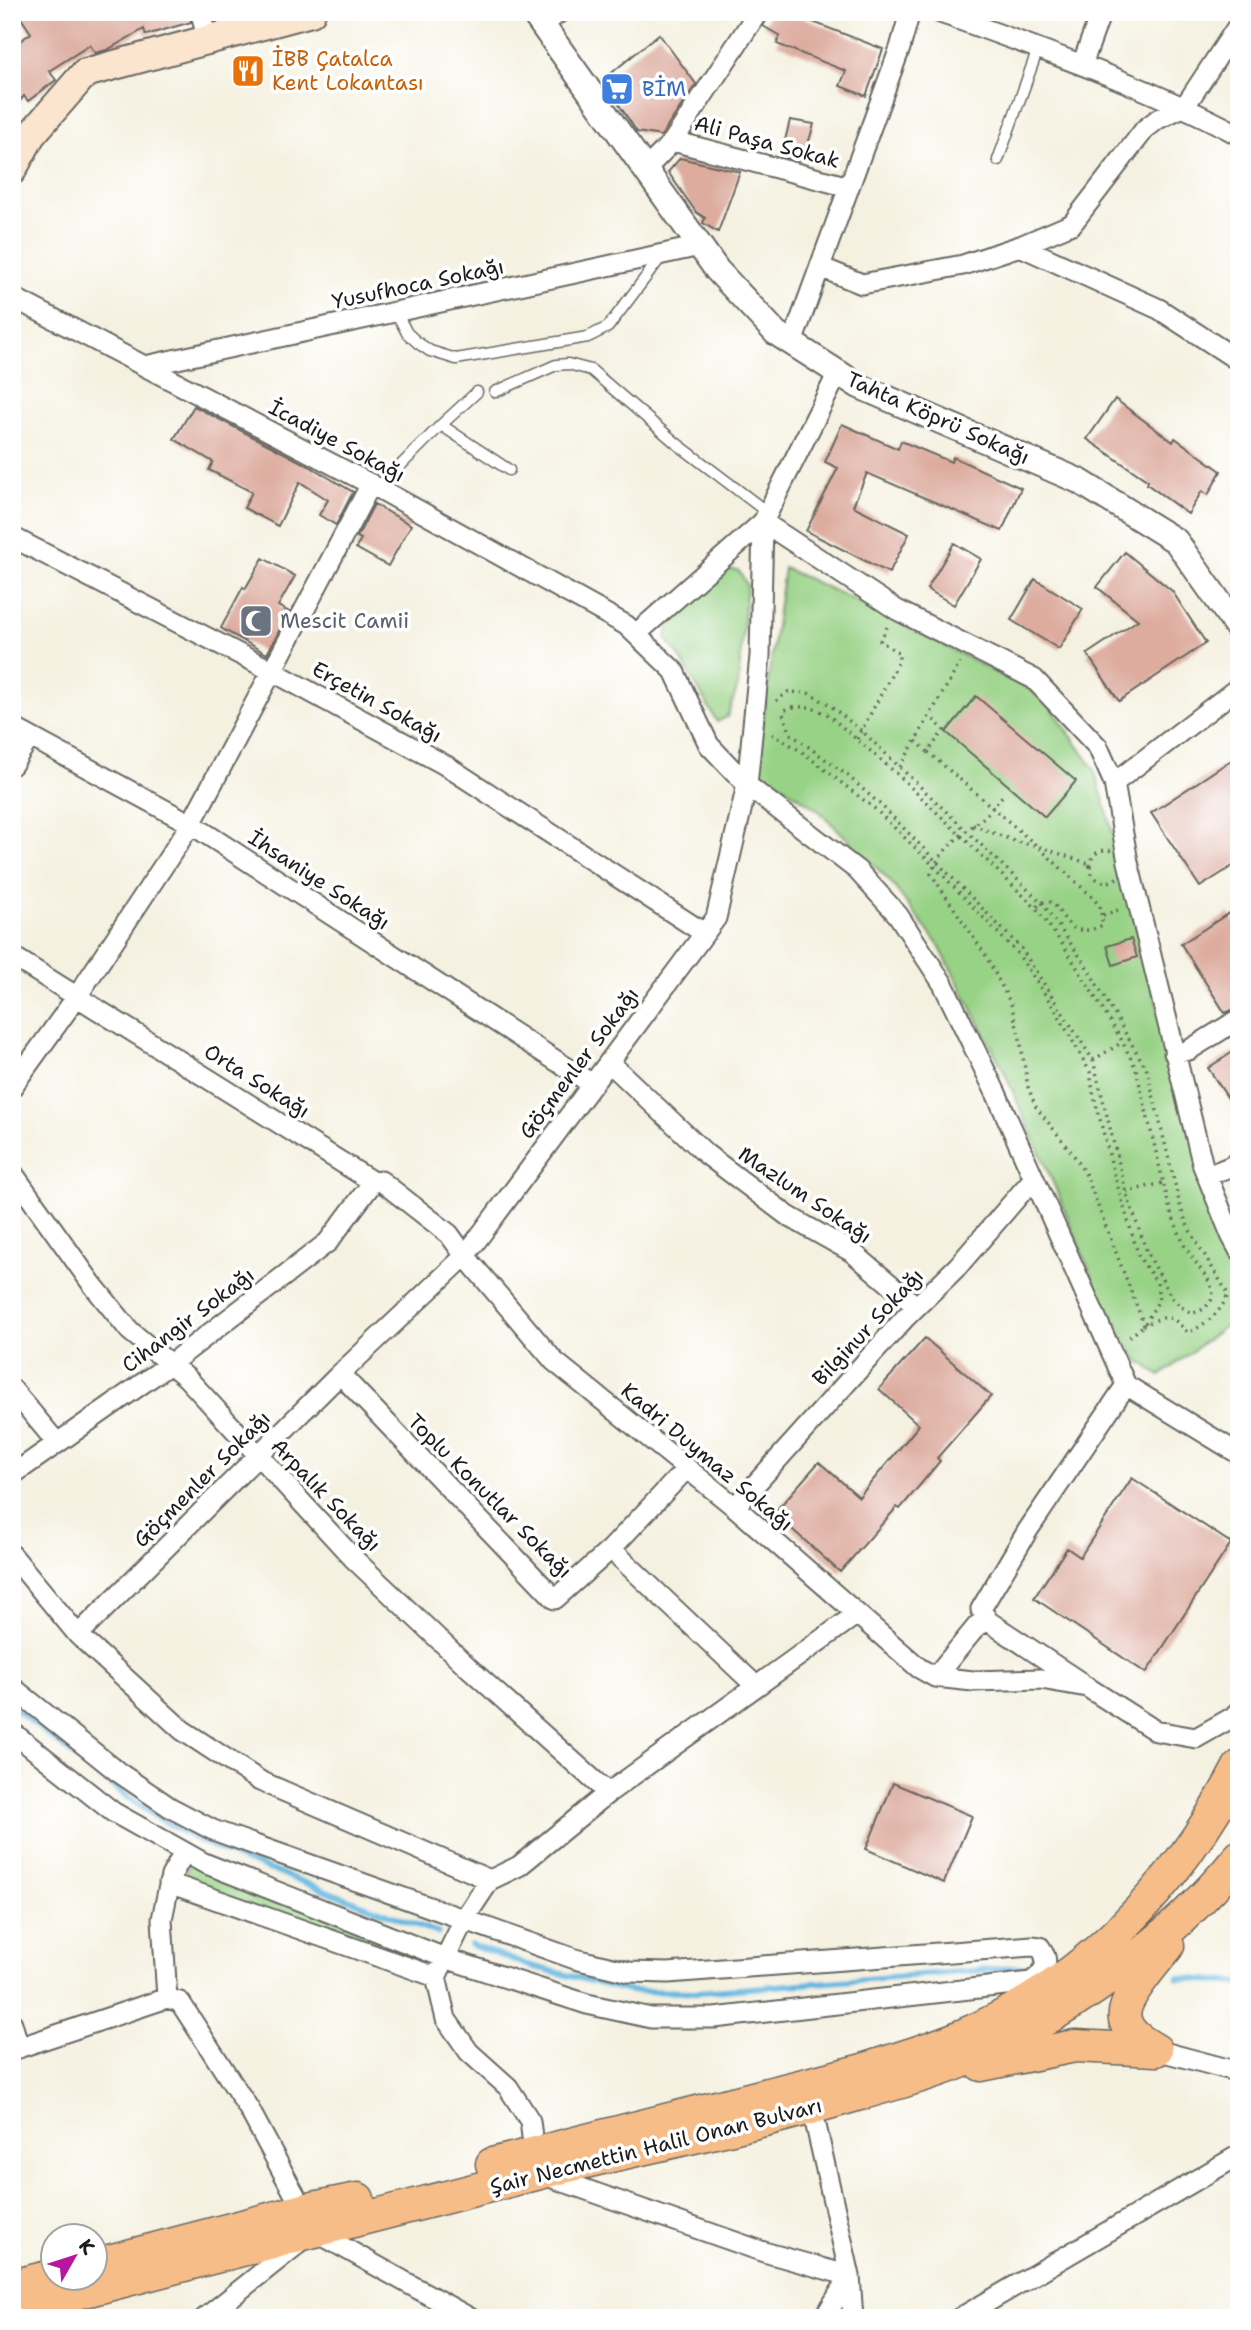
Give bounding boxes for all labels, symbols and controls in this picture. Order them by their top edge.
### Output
place label: İBB Çatalca Kent Lokantası [272,45,424,97]
restaurant icon: İBB Çatalca Kent Lokantası [229,52,267,90]
supermarket icon: BİM [598,70,636,108]
place label: BİM [642,75,686,103]
street label: Ali Paşa Sokak [691,109,843,175]
street label: Yusufhoca Sokağı [329,252,507,316]
street label: Tahta Köprü Sokağı [842,365,1034,471]
street label: İcadiye Sokağı [264,393,410,489]
mosque icon: Mescit Camii [237,602,275,640]
place label: Mescit Camii [280,607,409,635]
street label: Erçetin Sokağı [307,655,447,749]
street label: İhsaniye Sokağı [243,824,395,936]
street label: Göçmenler Sokağı [513,982,645,1144]
street label: Orta Sokağı [199,1037,315,1125]
street label: Mazlum Sokağı [733,1140,877,1250]
street label: Cihangir Sokağı [116,1261,260,1379]
street label: Bilginur Sokağı [806,1262,930,1392]
street label: Kadri Duymaz Sokağı [615,1377,799,1537]
street label: Göçmenler Sokağı [127,1404,277,1554]
street label: Toplu Konutlar Sokağı [402,1408,578,1584]
street label: Arpalık Sokağı [265,1432,387,1558]
street label: Şair Necmettin Halil Onan Bulvarı [487,2091,825,2201]
north arrow [38,2222,108,2292]
text: K [73,2234,101,2260]

